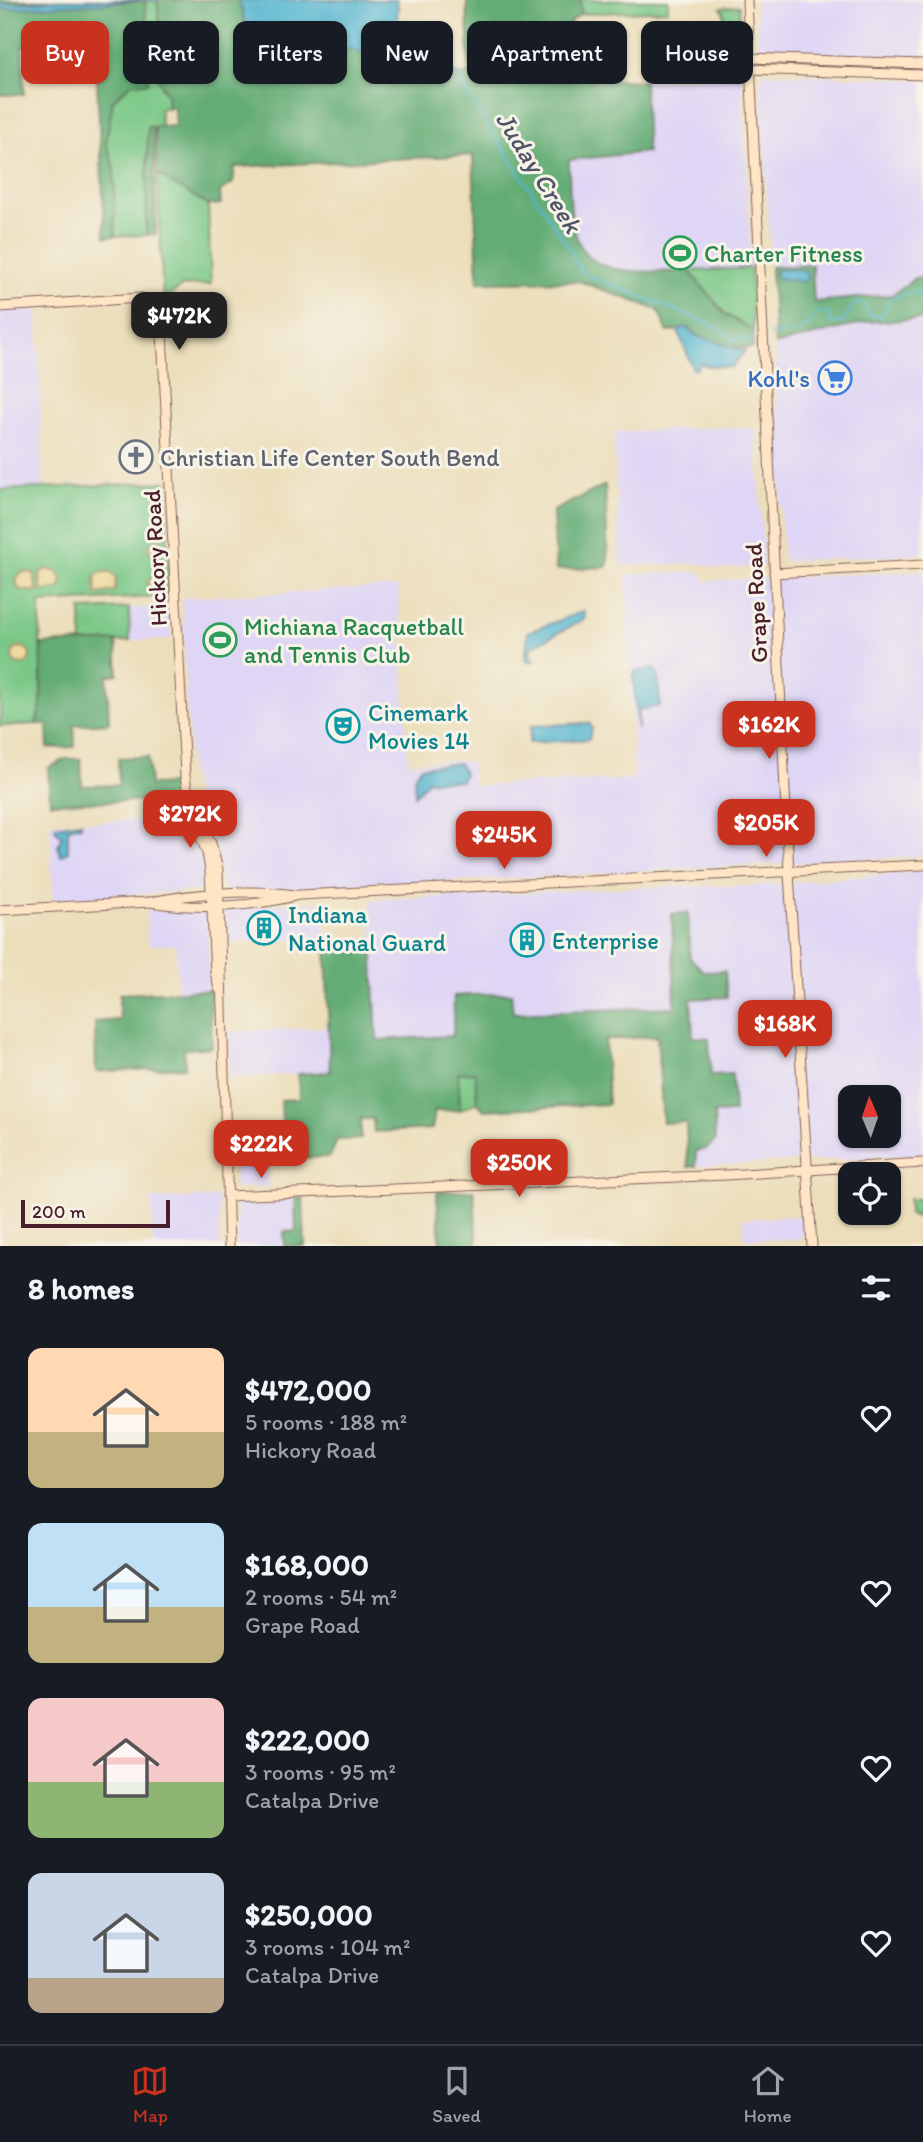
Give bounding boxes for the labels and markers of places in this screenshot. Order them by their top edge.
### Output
sports icon: Charter Fitness [661,234,699,272]
place label: Charter Fitness [704,239,863,268]
pin: $472K [130,292,228,352]
supermarket icon: Kohl's [816,359,854,397]
place label: Kohl's [748,364,810,393]
church icon: Christian Life Center South Bend [117,438,155,476]
place label: Christian Life Center South Bend [160,443,499,472]
place label: Michiana Racquetball and Tennis Club [244,612,464,669]
sports icon: Michiana Racquetball and Tennis Club [201,621,239,659]
place label: Cinemark Movies 14 [368,698,470,755]
pin: $162K [720,702,818,761]
theatre icon: Cinemark Movies 14 [324,707,362,745]
pin: $272K [141,790,239,850]
pin: $205K [717,800,815,859]
pin: $245K [455,812,553,871]
place label: Indiana National Guard [288,900,446,957]
building icon: Indiana National Guard [245,909,283,947]
building icon: Enterprise [508,921,546,959]
place label: Enterprise [552,926,659,955]
pin: $168K [736,1000,834,1060]
pin: $222K [212,1120,310,1180]
pin: $250K [470,1140,568,1199]

